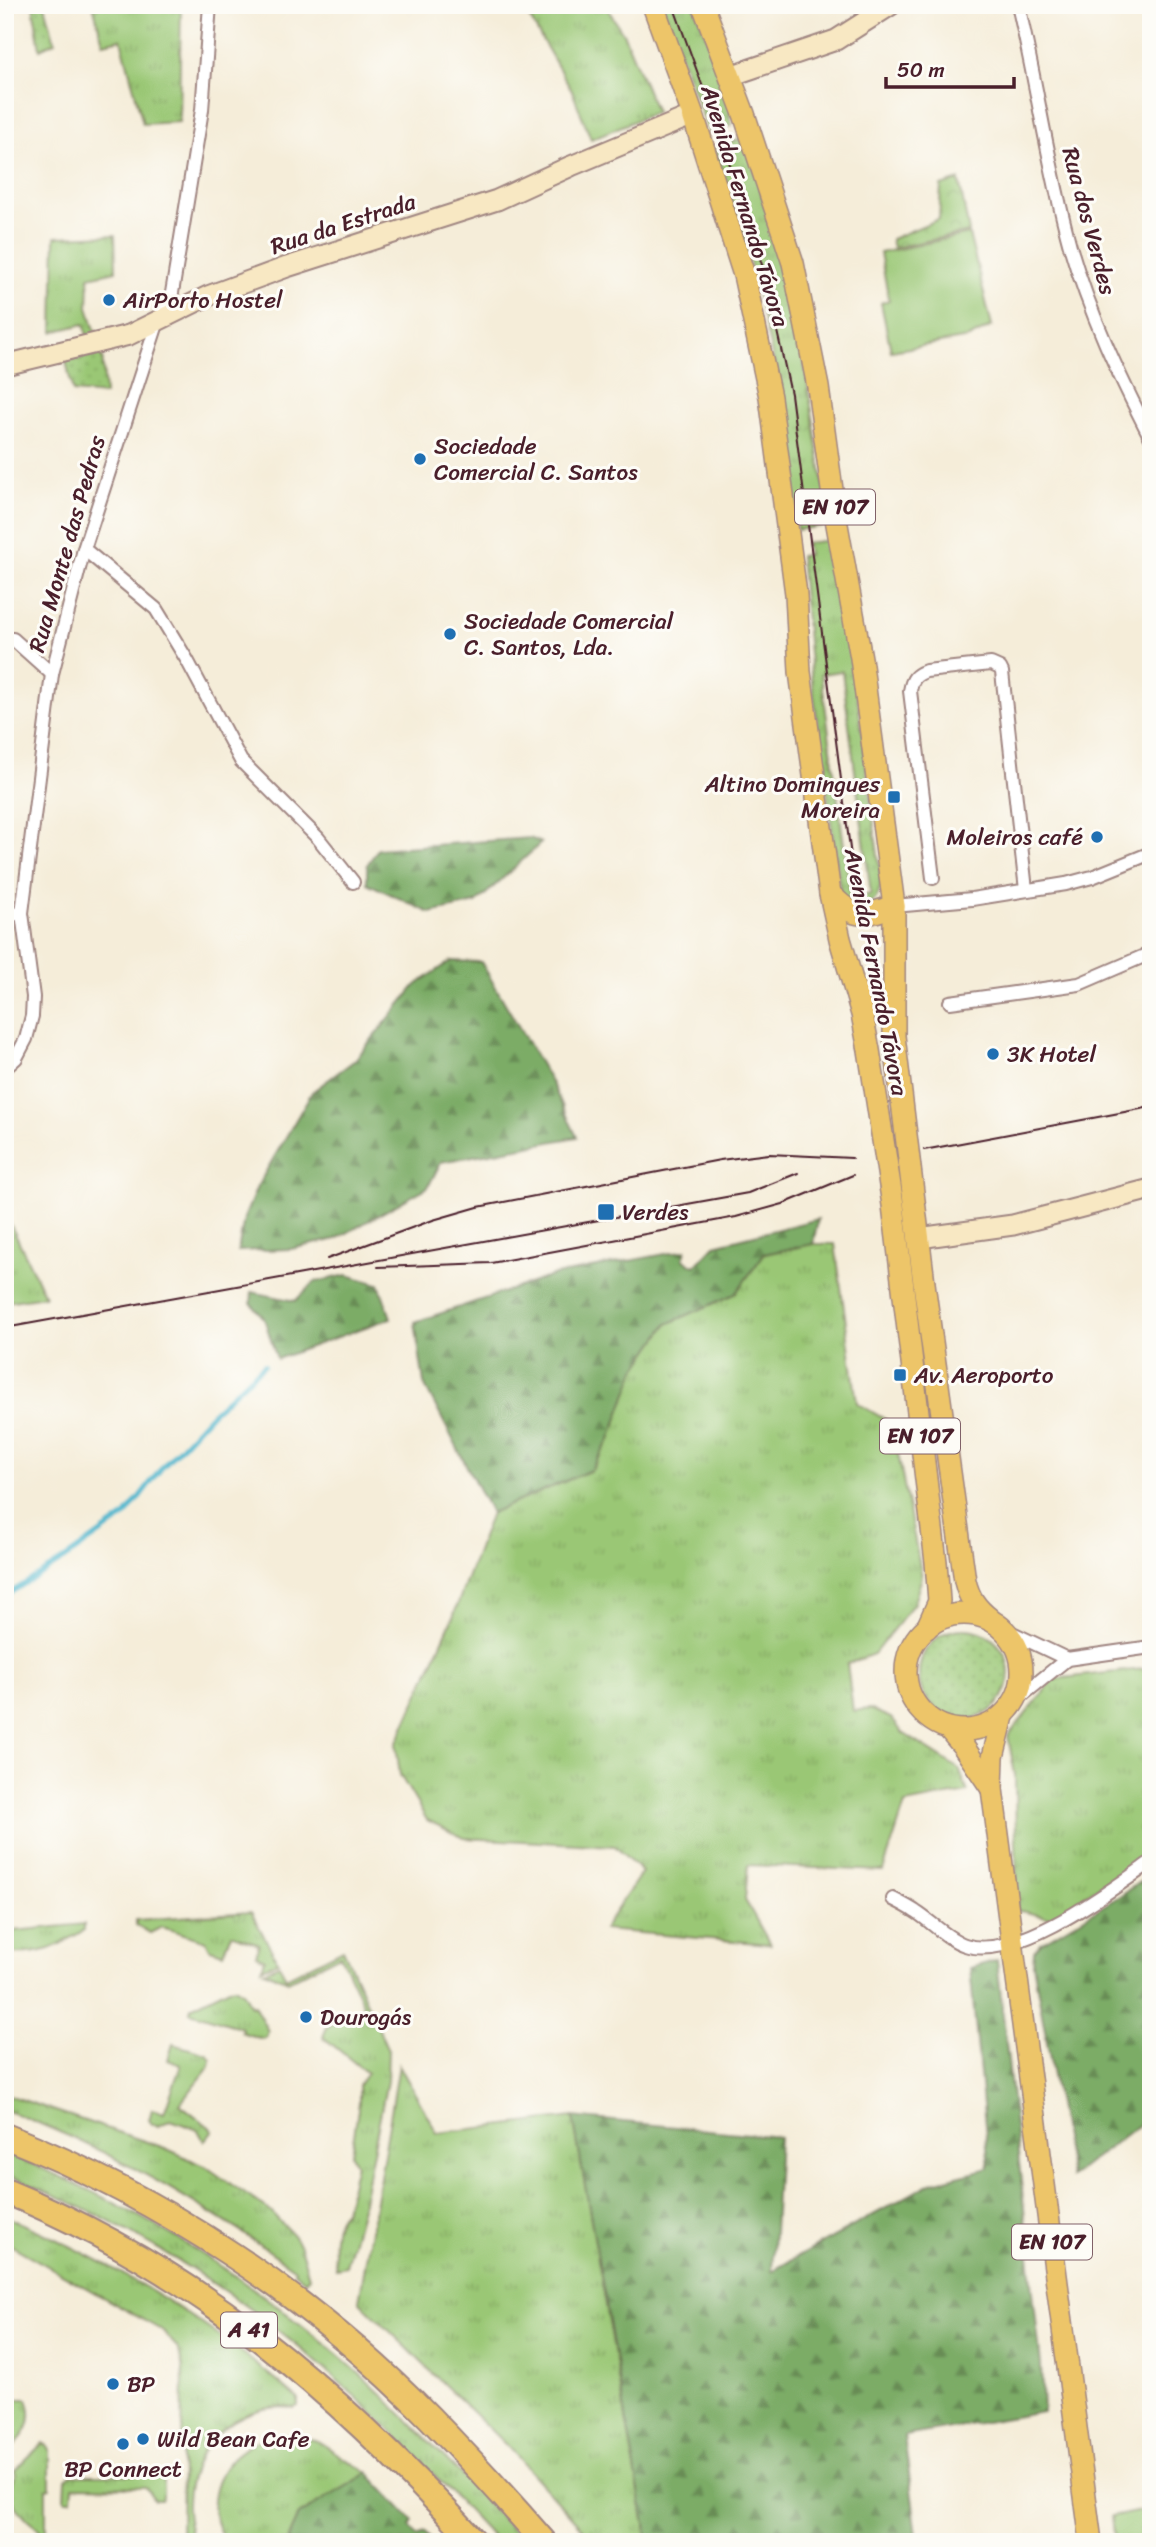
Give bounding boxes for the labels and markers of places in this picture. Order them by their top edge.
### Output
place label: AirPorto Hostel [122,280,283,321]
marker: AirPorto Hostel [101,292,117,308]
place label: Sociedade Comercial C. Santos [434,426,638,493]
marker: Sociedade Comercial C. Santos [412,451,428,467]
place label: Sociedade Comercial C. Santos, Lda. [464,601,674,668]
marker: Sociedade Comercial C. Santos, Lda. [442,626,458,642]
place label: Altino Domingues Moreira [704,764,880,831]
marker: Altino Domingues Moreira [886,789,902,805]
place label: Moleiros café [946,817,1083,858]
marker: Moleiros café [1089,829,1105,845]
place label: 3K Hotel [1007,1034,1096,1075]
marker: 3K Hotel [985,1046,1001,1062]
place label: Verdes [622,1192,689,1233]
marker: Verdes [596,1202,616,1222]
place label: Av. Aeroporto [913,1355,1054,1396]
marker: Av. Aeroporto [892,1367,908,1383]
place label: Dourogás [320,1997,412,2038]
marker: Dourogás [298,2009,314,2025]
place label: BP [127,2364,156,2405]
marker: BP [105,2376,121,2392]
place label: Wild Bean Cafe [157,2419,310,2460]
marker: Wild Bean Cafe [135,2431,151,2447]
marker: BP Connect [115,2436,131,2452]
place label: BP Connect [64,2449,182,2490]

